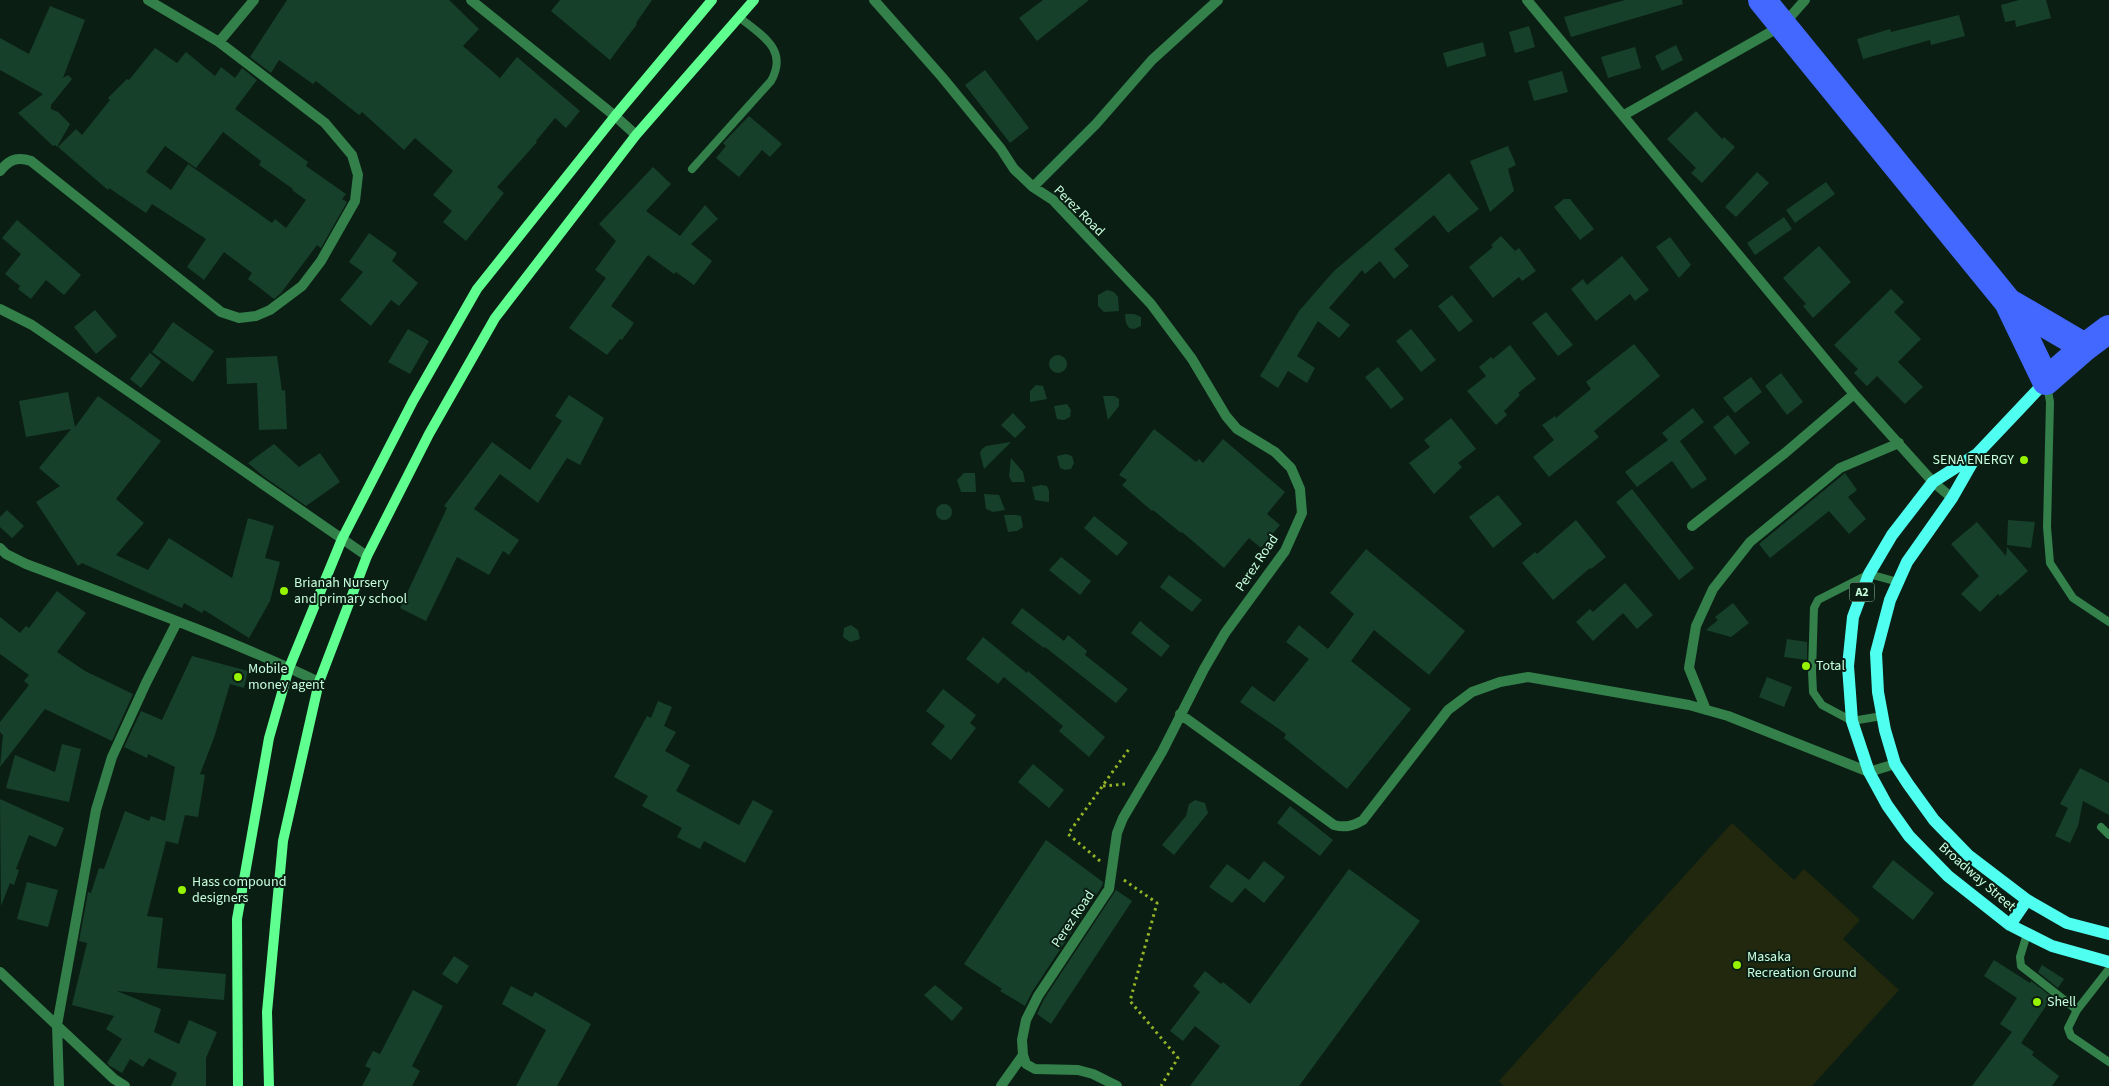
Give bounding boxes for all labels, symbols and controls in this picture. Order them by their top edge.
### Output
street label: Perez Road [1049,181,1109,241]
place label: SENA ENERGY [1933,450,2014,470]
marker: SENA ENERGY [2018,454,2030,466]
street label: Perez Road [1231,530,1283,596]
place label: Brianah Nursery and primary school [294,573,408,609]
road number: A2 [1850,582,1874,602]
marker: Brianah Nursery and primary school [278,585,290,597]
place label: Total [1816,656,1845,676]
place label: Mobile money agent [248,659,325,695]
marker: Total [1800,660,1812,672]
marker: Mobile money agent [232,671,244,683]
street label: Broadway Street [1934,838,2020,916]
place label: Hass compound designers [192,872,286,908]
marker: Hass compound designers [176,884,188,896]
street label: Perez Road [1047,886,1099,952]
place label: Masaka Recreation Ground [1747,947,1857,983]
marker: Masaka Recreation Ground [1731,959,1743,971]
place label: Shell [2047,992,2077,1012]
marker: Shell [2031,996,2043,1008]

